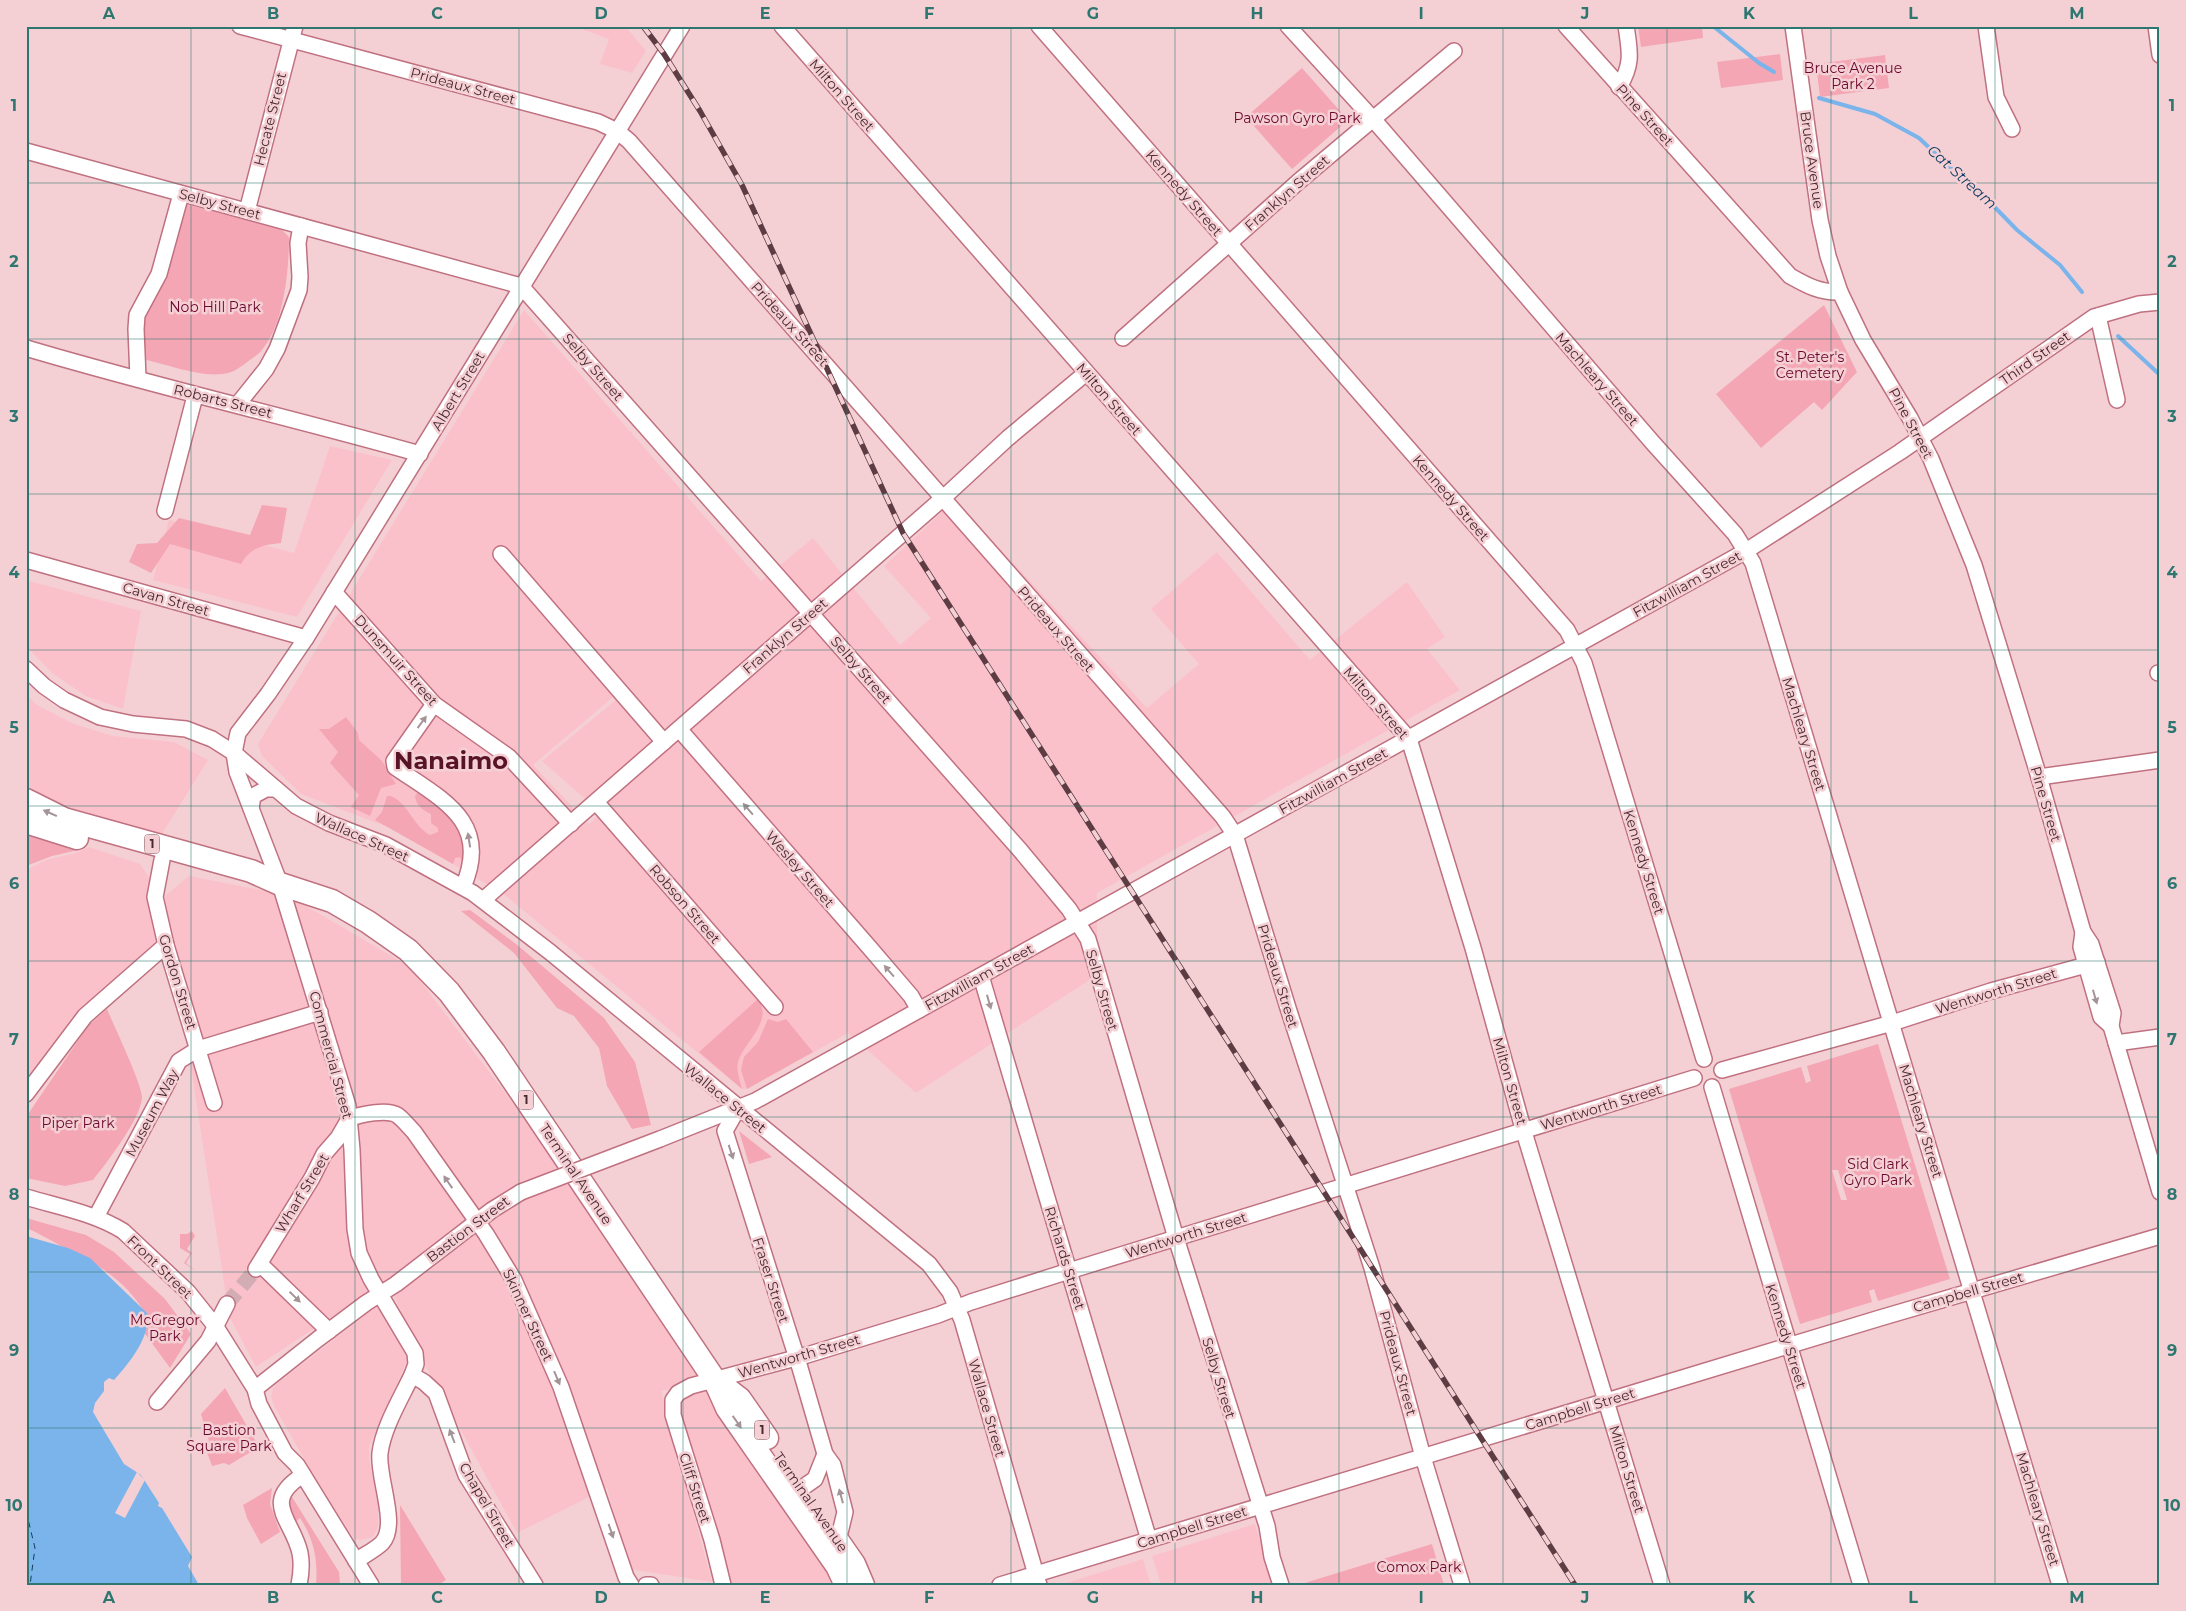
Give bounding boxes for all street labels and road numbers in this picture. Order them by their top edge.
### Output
street label: Milton Street [806,55,879,135]
street label: Prideaux Street [409,63,518,109]
street label: Hecate Street [250,70,290,168]
street label: Pine Street [1612,80,1678,150]
street label: Bruce Avenue [1796,110,1828,210]
street label: Kennedy Street [1142,146,1227,240]
street label: Franklyn Street [1241,151,1333,235]
street label: Selby Street [177,184,263,224]
street label: Prideaux Street [747,278,833,370]
street label: Third Street [1996,327,2074,389]
street label: Machleary Street [1551,328,1643,430]
street label: Selby Street [559,330,627,405]
street label: Albert Street [427,348,489,434]
street label: Milton Street [1073,359,1146,439]
street label: Robarts Street [172,380,274,422]
street label: Pine Street [1885,384,1937,462]
street label: Kennedy Street [1409,451,1494,545]
street label: Fitzwilliam Street [1629,546,1745,621]
street label: Cavan Street [121,578,212,620]
street label: Prideaux Street [1014,582,1098,676]
street label: Franklyn Street [739,594,831,678]
street label: Dunsmuir Street [350,611,442,710]
street label: Selby Street [827,633,895,708]
street label: Milton Street [1340,663,1413,743]
street label: Machleary Street [1778,675,1830,793]
street label: Fitzwilliam Street [1275,743,1391,818]
street label: Pine Street [2027,764,2065,844]
street label: Kennedy Street [1620,807,1669,917]
street label: Wallace Street [312,808,412,866]
street label: Wesley Street [762,827,838,911]
road number: 1 [144,834,160,854]
street label: Robson Street [646,861,725,948]
street label: Prideaux Street [1254,922,1302,1031]
street label: Gordon Street [155,932,201,1032]
street label: Fitzwilliam Street [921,939,1037,1014]
street label: Selby Street [1082,947,1122,1033]
street label: Wentworth Street [1933,964,2059,1018]
street label: Commercial Street [305,989,357,1121]
street label: Milton Street [1489,1035,1531,1127]
street label: Wallace Street [680,1059,770,1137]
street label: Machleary Street [1895,1062,1947,1180]
street label: Museum Way [121,1066,183,1160]
street label: Wentworth Street [1538,1080,1664,1134]
road number: 1 [518,1090,534,1110]
street label: Terminal Avenue [536,1120,616,1228]
street label: Wharf Street [271,1150,333,1236]
street label: Bastion Street [423,1192,513,1266]
street label: Richards Street [1041,1204,1089,1312]
street label: Wentworth Street [1123,1208,1249,1262]
street label: Front Street [124,1231,197,1303]
street label: Fraser Street [749,1235,793,1325]
street label: Skinner Street [499,1266,557,1364]
street label: Campbell Street [1911,1268,2026,1316]
street label: Kennedy Street [1762,1281,1811,1391]
street label: Prideaux Street [1375,1309,1421,1418]
street label: Wentworth Street [736,1330,862,1382]
street label: Selby Street [1198,1335,1240,1421]
street label: Wallace Street [964,1357,1010,1459]
street label: Campbell Street [1523,1384,1637,1434]
road number: 1 [754,1420,770,1440]
street label: Milton Street [1605,1423,1649,1515]
street label: Terminal Avenue [770,1449,852,1555]
street label: Machleary Street [2012,1450,2064,1568]
street label: Cliff Street [675,1451,715,1526]
street label: Chapel Street [455,1459,519,1551]
street label: Campbell Street [1135,1502,1249,1552]

